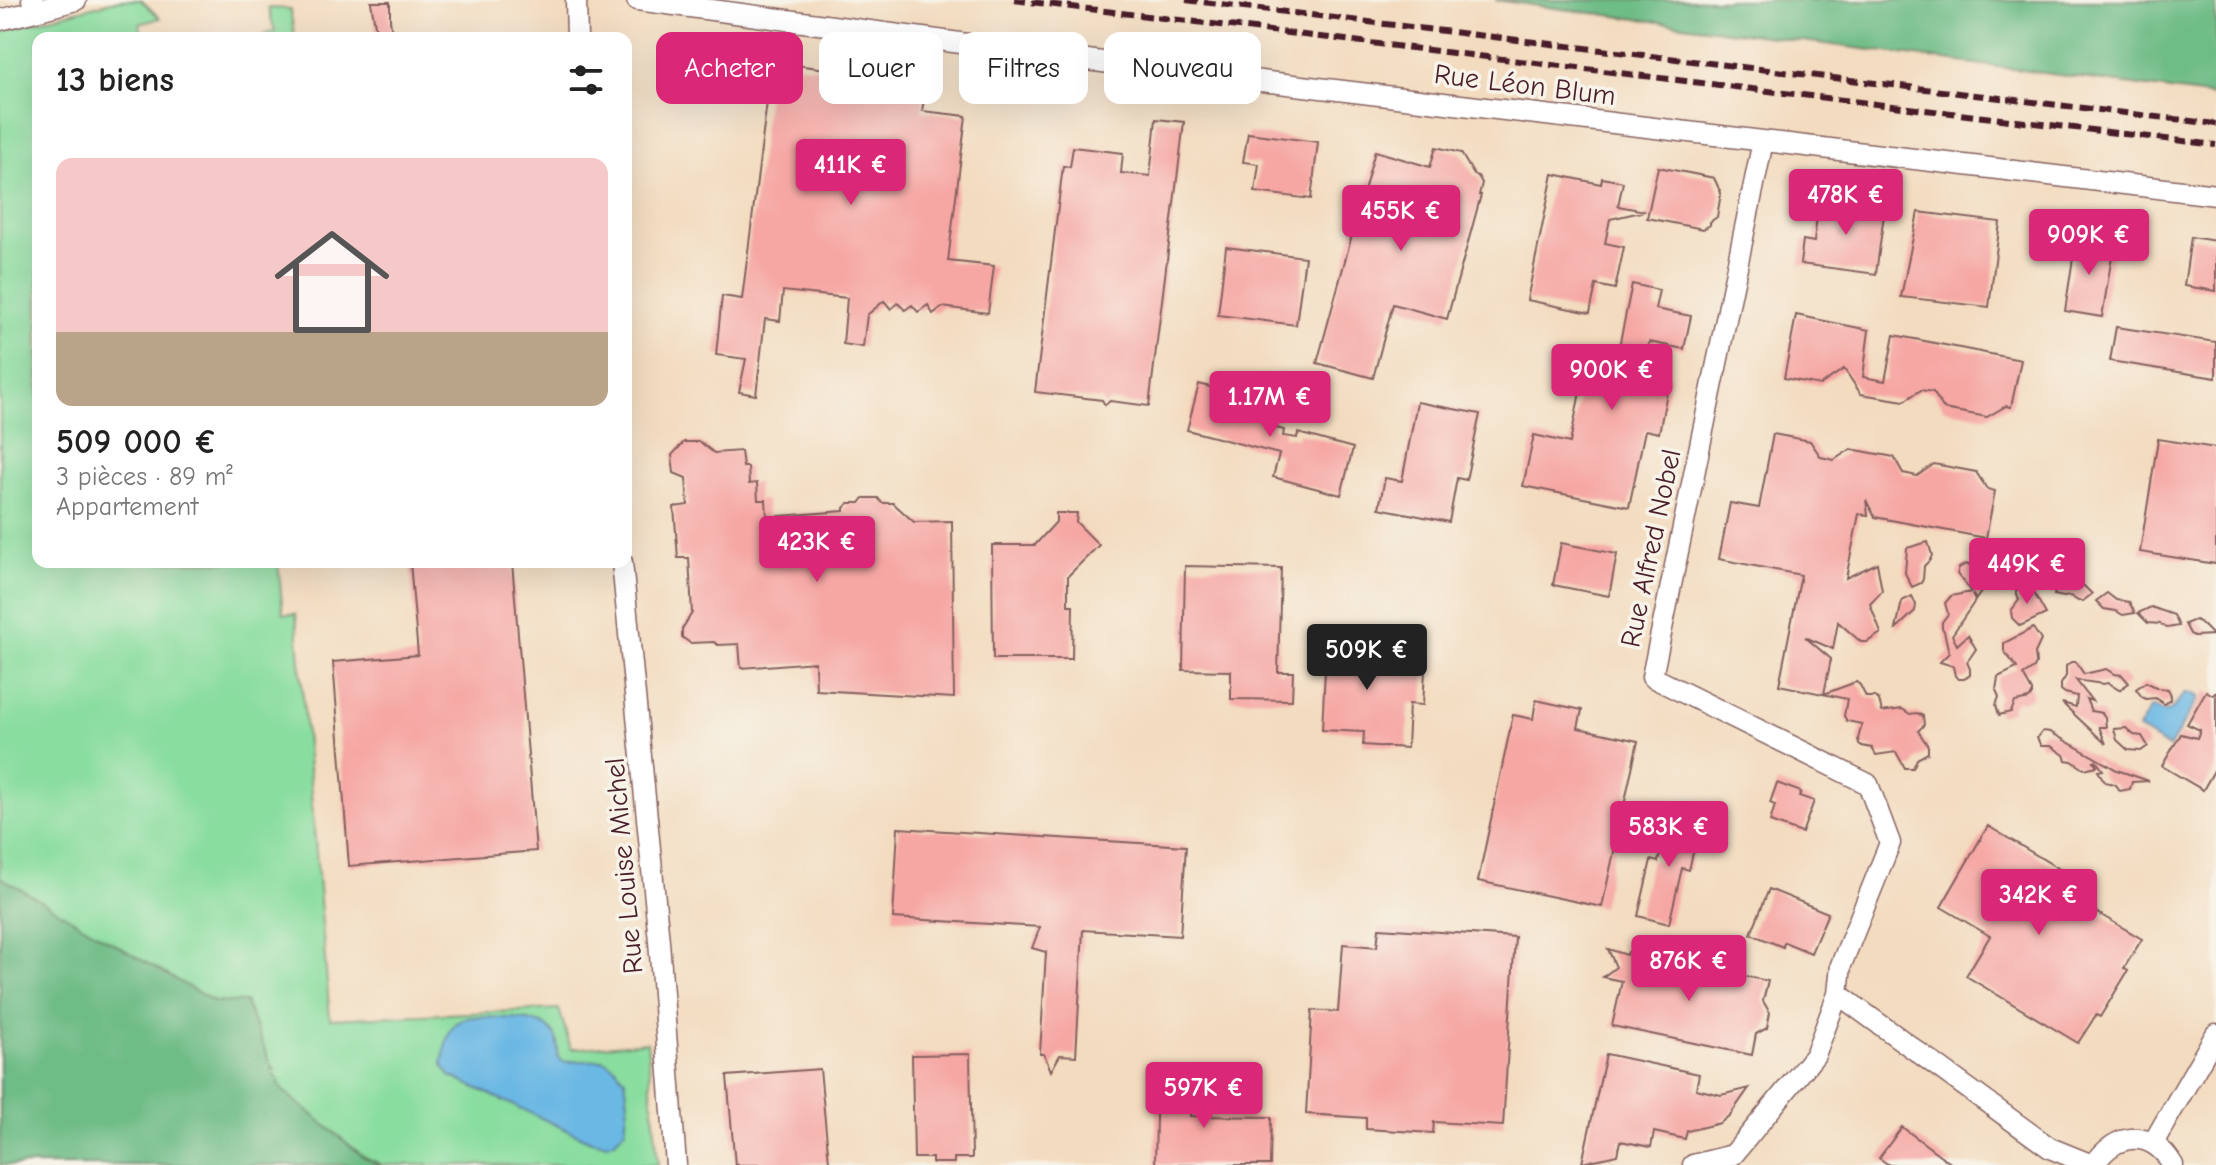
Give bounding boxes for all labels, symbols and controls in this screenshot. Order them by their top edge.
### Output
chip: Acheter [656,32,803,104]
chip: Louer [819,32,943,104]
chip: Filtres [959,32,1088,104]
chip: Nouveau [1104,32,1261,104]
icon: filters [564,58,608,102]
street label: Rue Léon Blum [1432,58,1617,112]
text: 13 biens [56,60,174,100]
pin: 411K € [786,139,916,207]
text: 411K € [814,150,888,180]
pin: 478K € [1781,169,1911,237]
text: 478K € [1807,180,1885,210]
pin: 455K € [1336,185,1466,253]
text: 455K € [1360,196,1442,226]
pin: 909K € [2024,209,2154,277]
icon: home [260,210,404,354]
text: 909K € [2047,220,2131,250]
pin: 900K € [1547,344,1677,412]
text: 900K € [1569,355,1655,385]
pin: 1.17M € [1196,371,1344,439]
text: 1.17M € [1228,382,1312,412]
text: 509 000 € [56,422,217,462]
street label: Rue Alfred Nobel [1614,446,1688,650]
text: 3 pièces · 89 m² [56,462,233,492]
text: Appartement [56,492,199,522]
pin: 423K € [752,516,882,584]
text: 423K € [777,527,857,557]
pin: 449K € [1962,538,2092,606]
text: 449K € [1987,549,2067,579]
pin: 509K € [1302,624,1432,692]
text: 509K € [1325,635,1409,665]
street label: Rue Louise Michel [599,757,649,975]
pin: 583K € [1604,801,1734,869]
text: 583K € [1628,812,1710,842]
pin: 342K € [1974,869,2104,937]
text: 342K € [1999,880,2079,910]
pin: 876K € [1624,935,1754,1003]
text: 876K € [1649,946,1729,976]
pin: 597K € [1139,1062,1269,1130]
text: 597K € [1164,1073,1244,1103]

